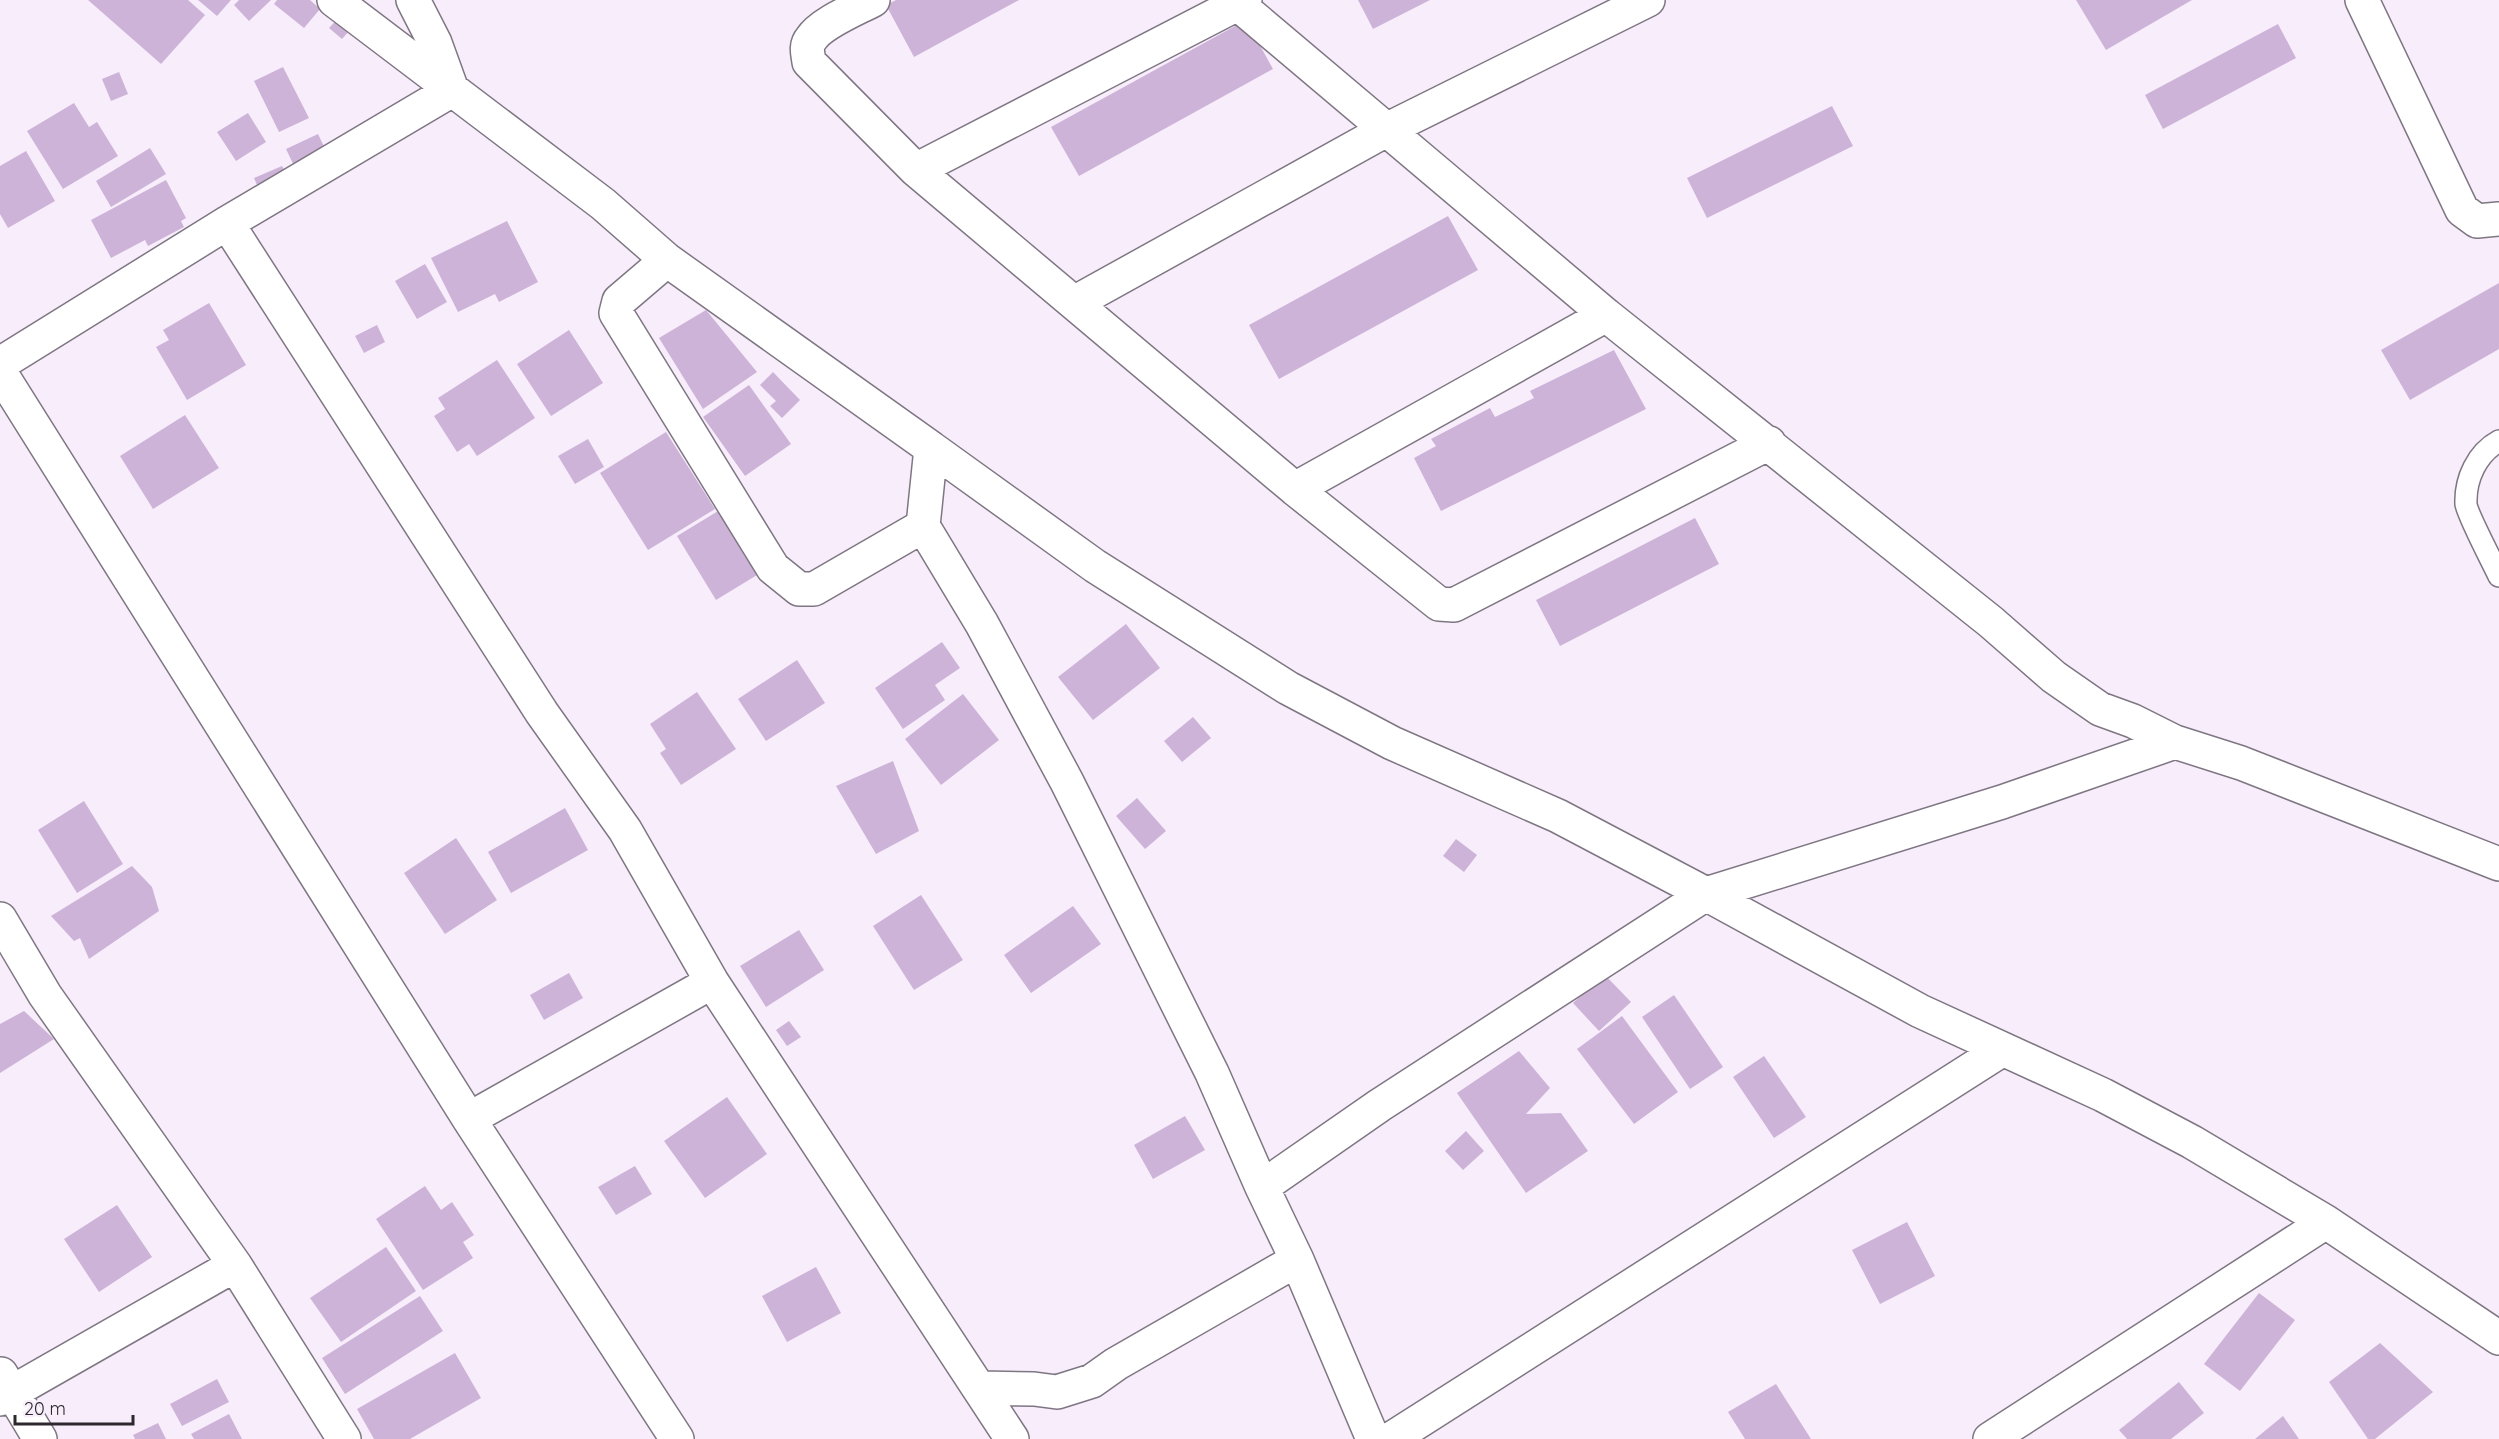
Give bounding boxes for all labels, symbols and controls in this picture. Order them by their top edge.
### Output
scale bar [15,1388,134,1426]
text: 20 m [24,1397,66,1420]

